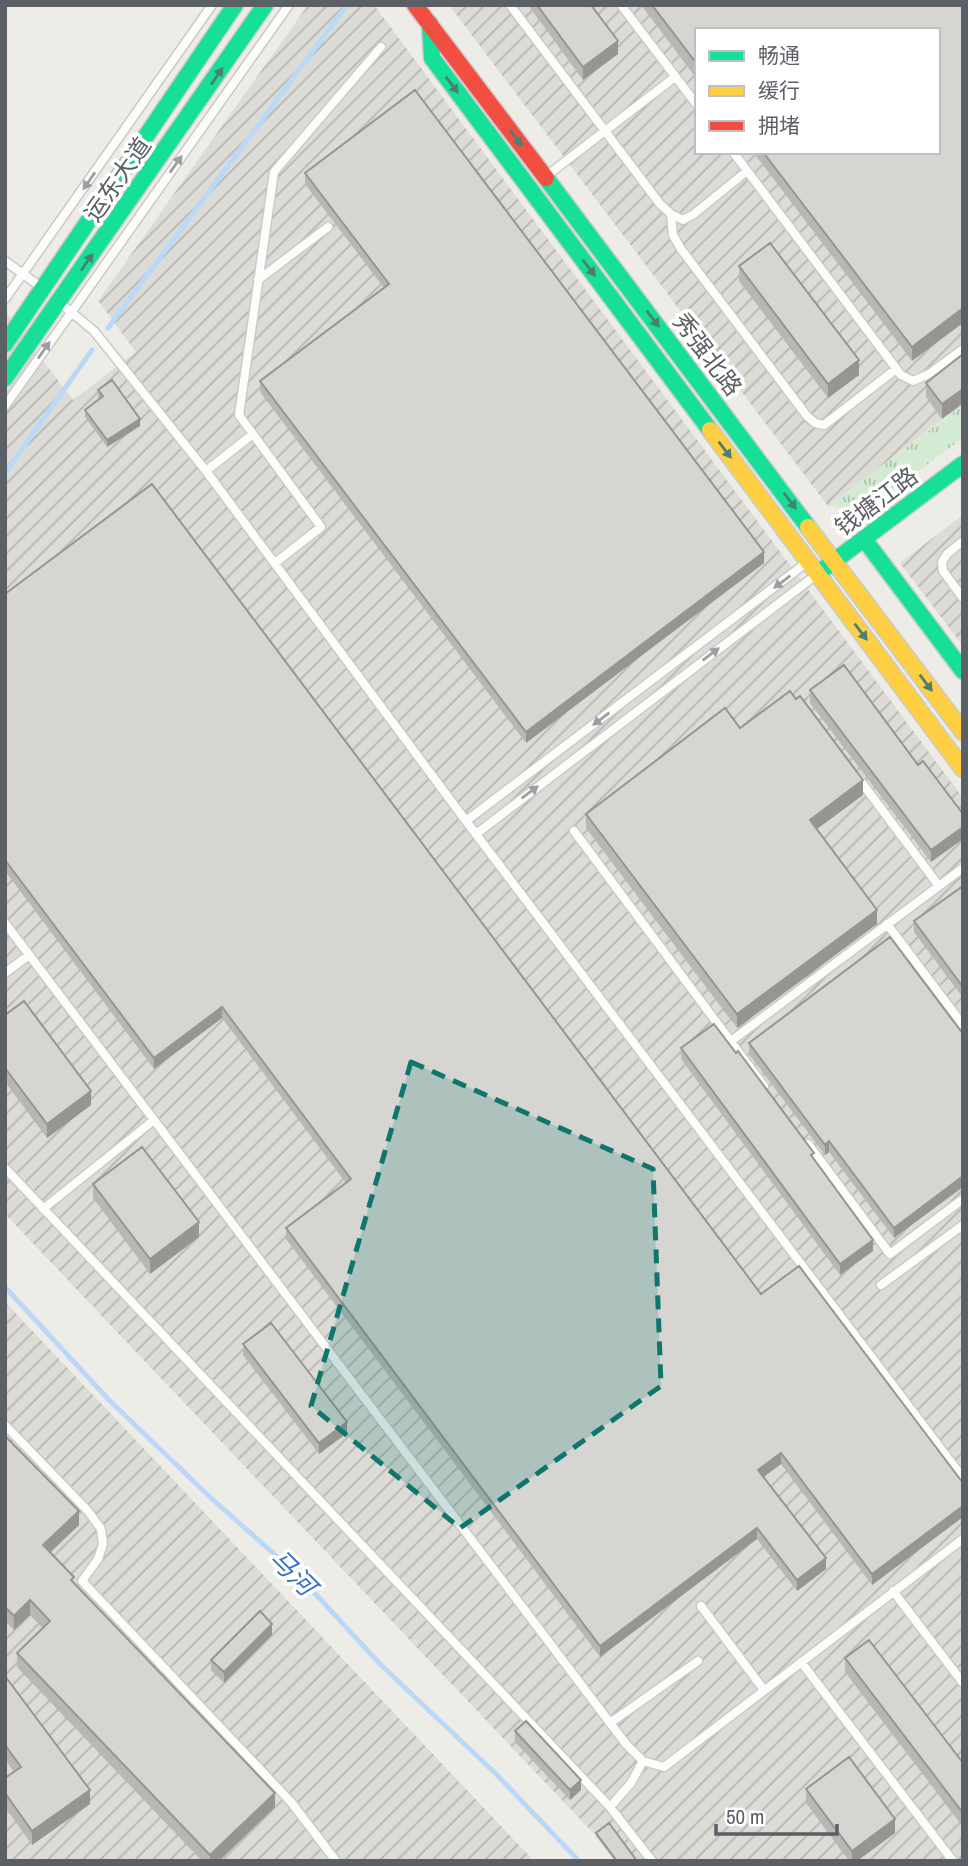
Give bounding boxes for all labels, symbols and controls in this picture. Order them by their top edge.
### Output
legend [695,28,940,154]
text: 畅通 [758,41,800,70]
one-way arrow [211,66,224,85]
one-way arrow [445,76,459,94]
text: 缓行 [758,76,800,105]
text: 拥堵 [758,111,800,140]
one-way arrow [508,129,522,147]
street label: 运东大道 [76,131,158,227]
one-way arrow [169,155,183,173]
one-way arrow [82,172,96,190]
one-way arrow [80,253,94,271]
one-way arrow [581,258,596,276]
street label: 秀强北路 [666,306,750,402]
one-way arrow [645,310,660,328]
one-way arrow [37,341,51,359]
one-way arrow [717,441,731,459]
street label: 钱塘江路 [828,459,924,543]
one-way arrow [783,492,797,510]
one-way arrow [773,574,791,588]
one-way arrow [854,623,868,641]
one-way arrow [702,648,720,662]
one-way arrow [919,674,933,692]
one-way arrow [592,712,610,726]
one-way arrow [521,785,539,800]
water label: 马河 [262,1541,327,1606]
scale bar [716,1792,837,1836]
text: 50 m [726,1802,764,1831]

